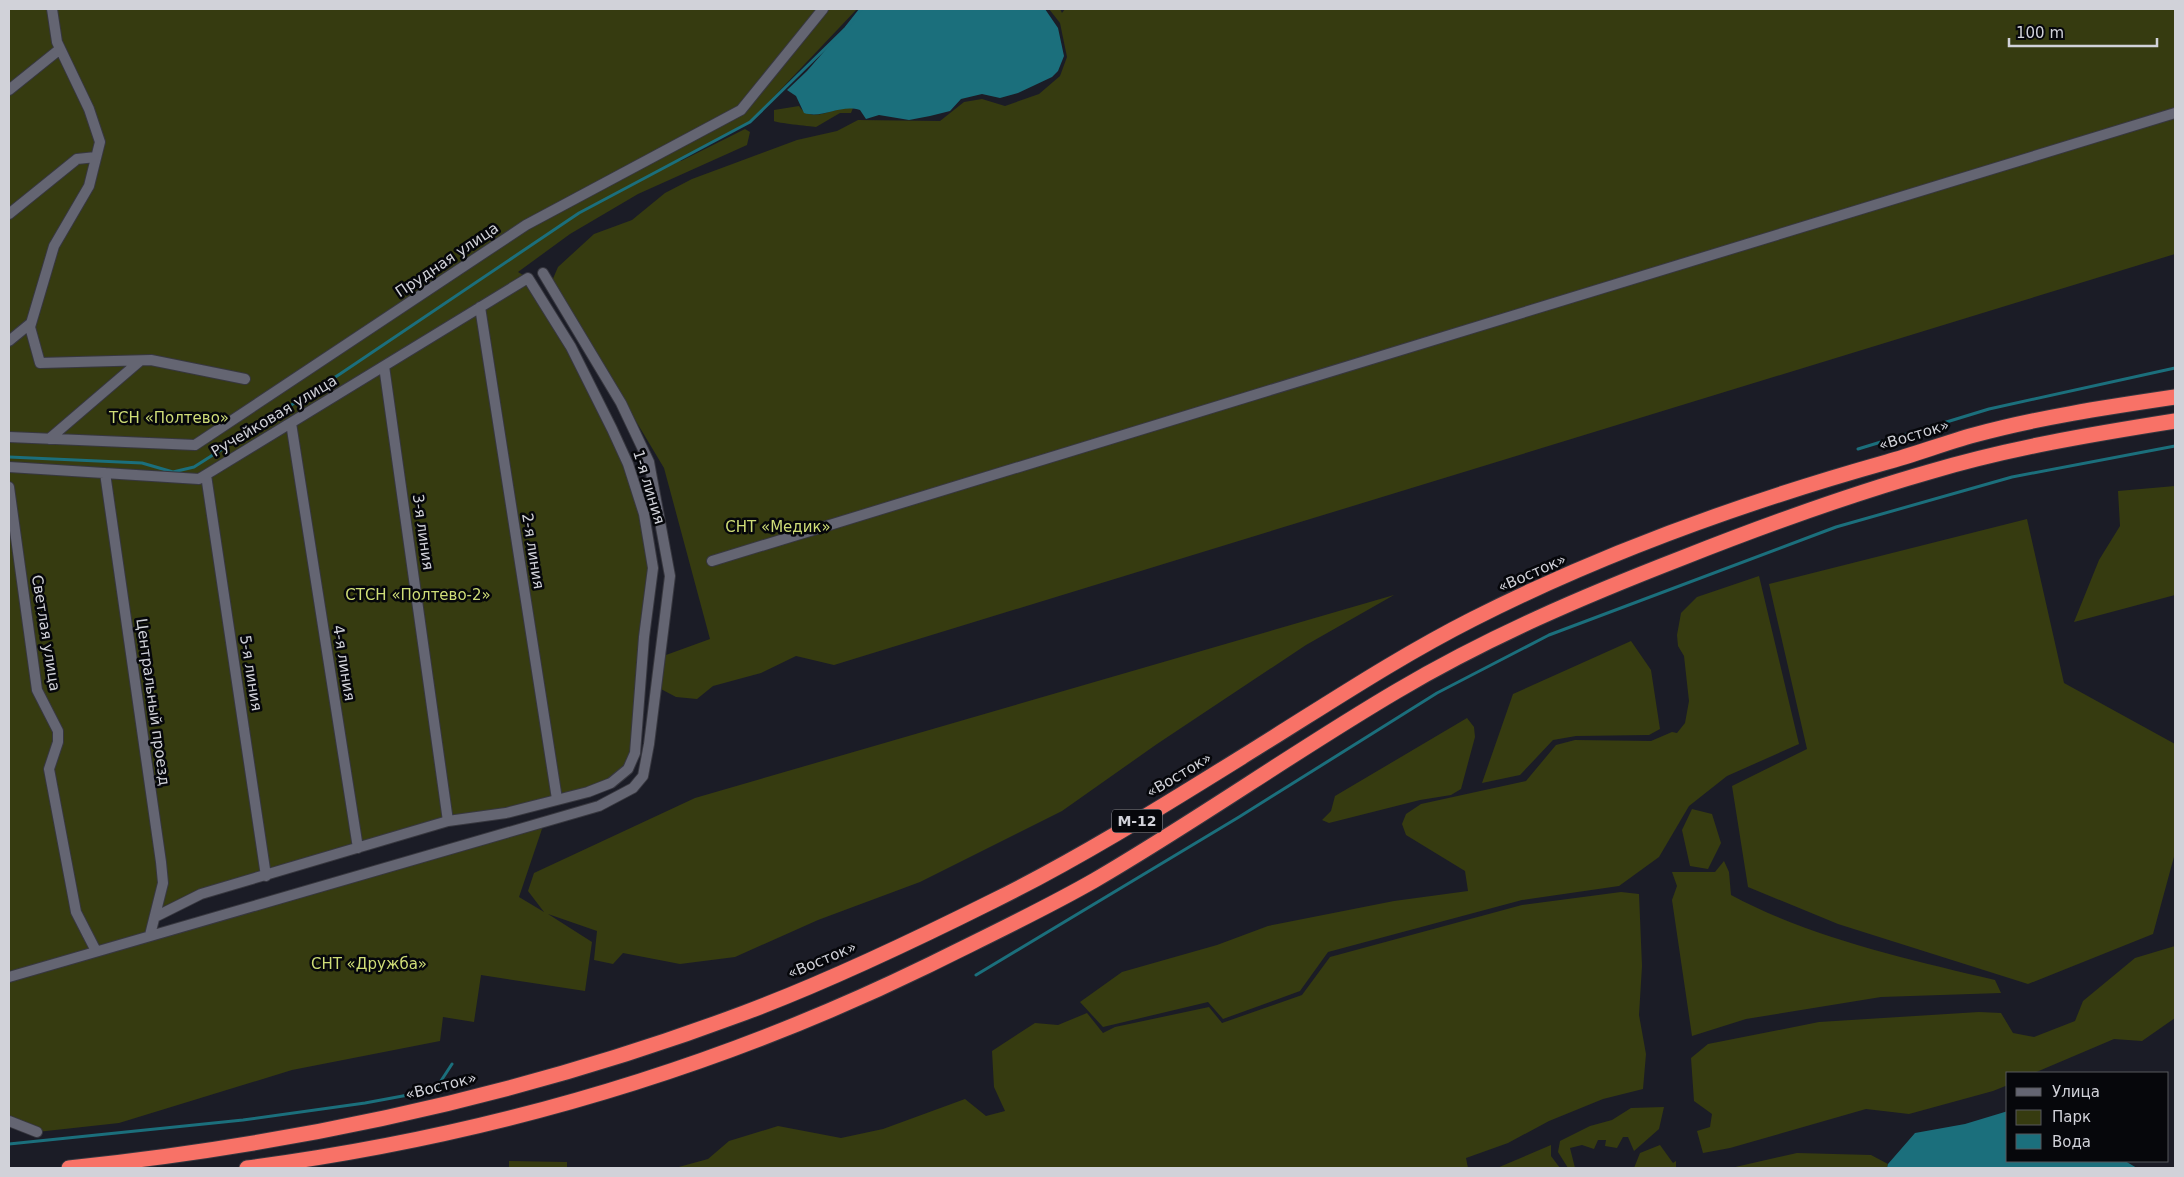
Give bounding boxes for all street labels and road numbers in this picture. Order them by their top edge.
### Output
street label: Прудная улица [392,219,502,301]
street label: Ручейковая улица [208,371,340,461]
street label: «Восток» [1876,416,1952,454]
street label: 1-я линия [629,448,669,526]
street label: 3-я линия [409,493,437,571]
street label: 2-я линия [518,512,548,590]
street label: «Восток» [1495,550,1569,596]
street label: Светлая улица [28,574,64,692]
street label: Центральный проезд [132,617,174,787]
street label: 4-я линия [329,624,359,702]
street label: 5-я линия [236,634,266,712]
street label: «Восток» [1143,748,1215,802]
road number: М-12 [1112,809,1162,832]
street label: «Восток» [785,937,859,983]
street label: «Восток» [403,1068,479,1104]

